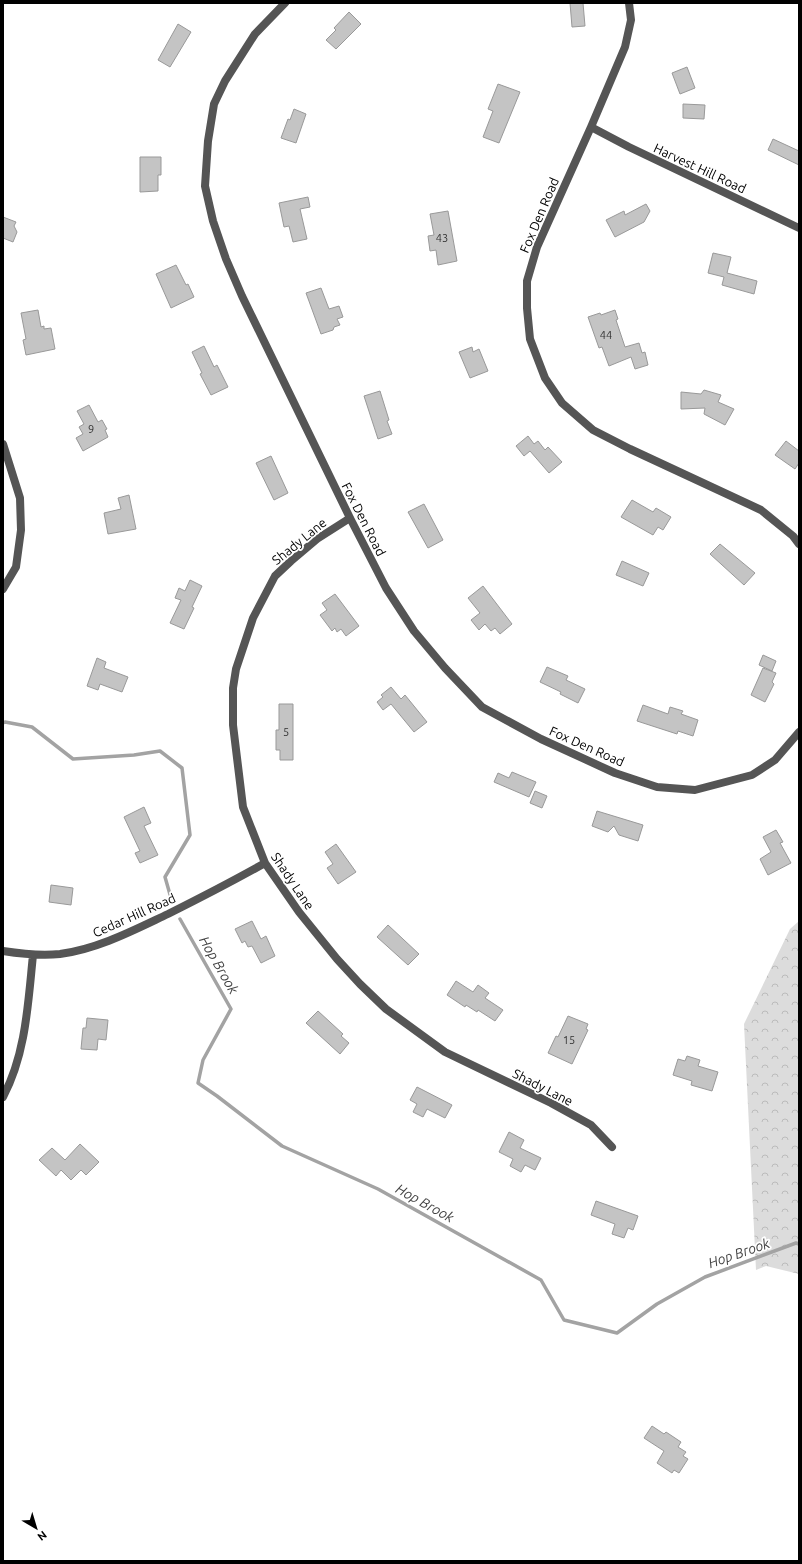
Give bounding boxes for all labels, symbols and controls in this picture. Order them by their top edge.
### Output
street label: Harvest Hill Road [652,140,748,196]
street label: Fox Den Road [517,175,561,255]
house number: 43 [436,232,448,244]
house number: 44 [600,329,612,341]
house number: 9 [88,423,94,435]
street label: Fox Den Road [339,480,389,558]
street label: Shady Lane [269,515,329,567]
street label: Fox Den Road [547,723,627,769]
house number: 5 [283,726,289,738]
street label: Shady Lane [269,850,317,912]
street label: Cedar Hill Road [90,890,178,940]
water label: Hop Brook [196,933,242,997]
house number: 15 [563,1034,575,1046]
street label: Shady Lane [511,1066,575,1108]
water label: Hop Brook [393,1180,458,1226]
water label: Hop Brook [706,1235,773,1271]
north arrow [16,1508,56,1548]
text: N [35,1529,49,1543]

